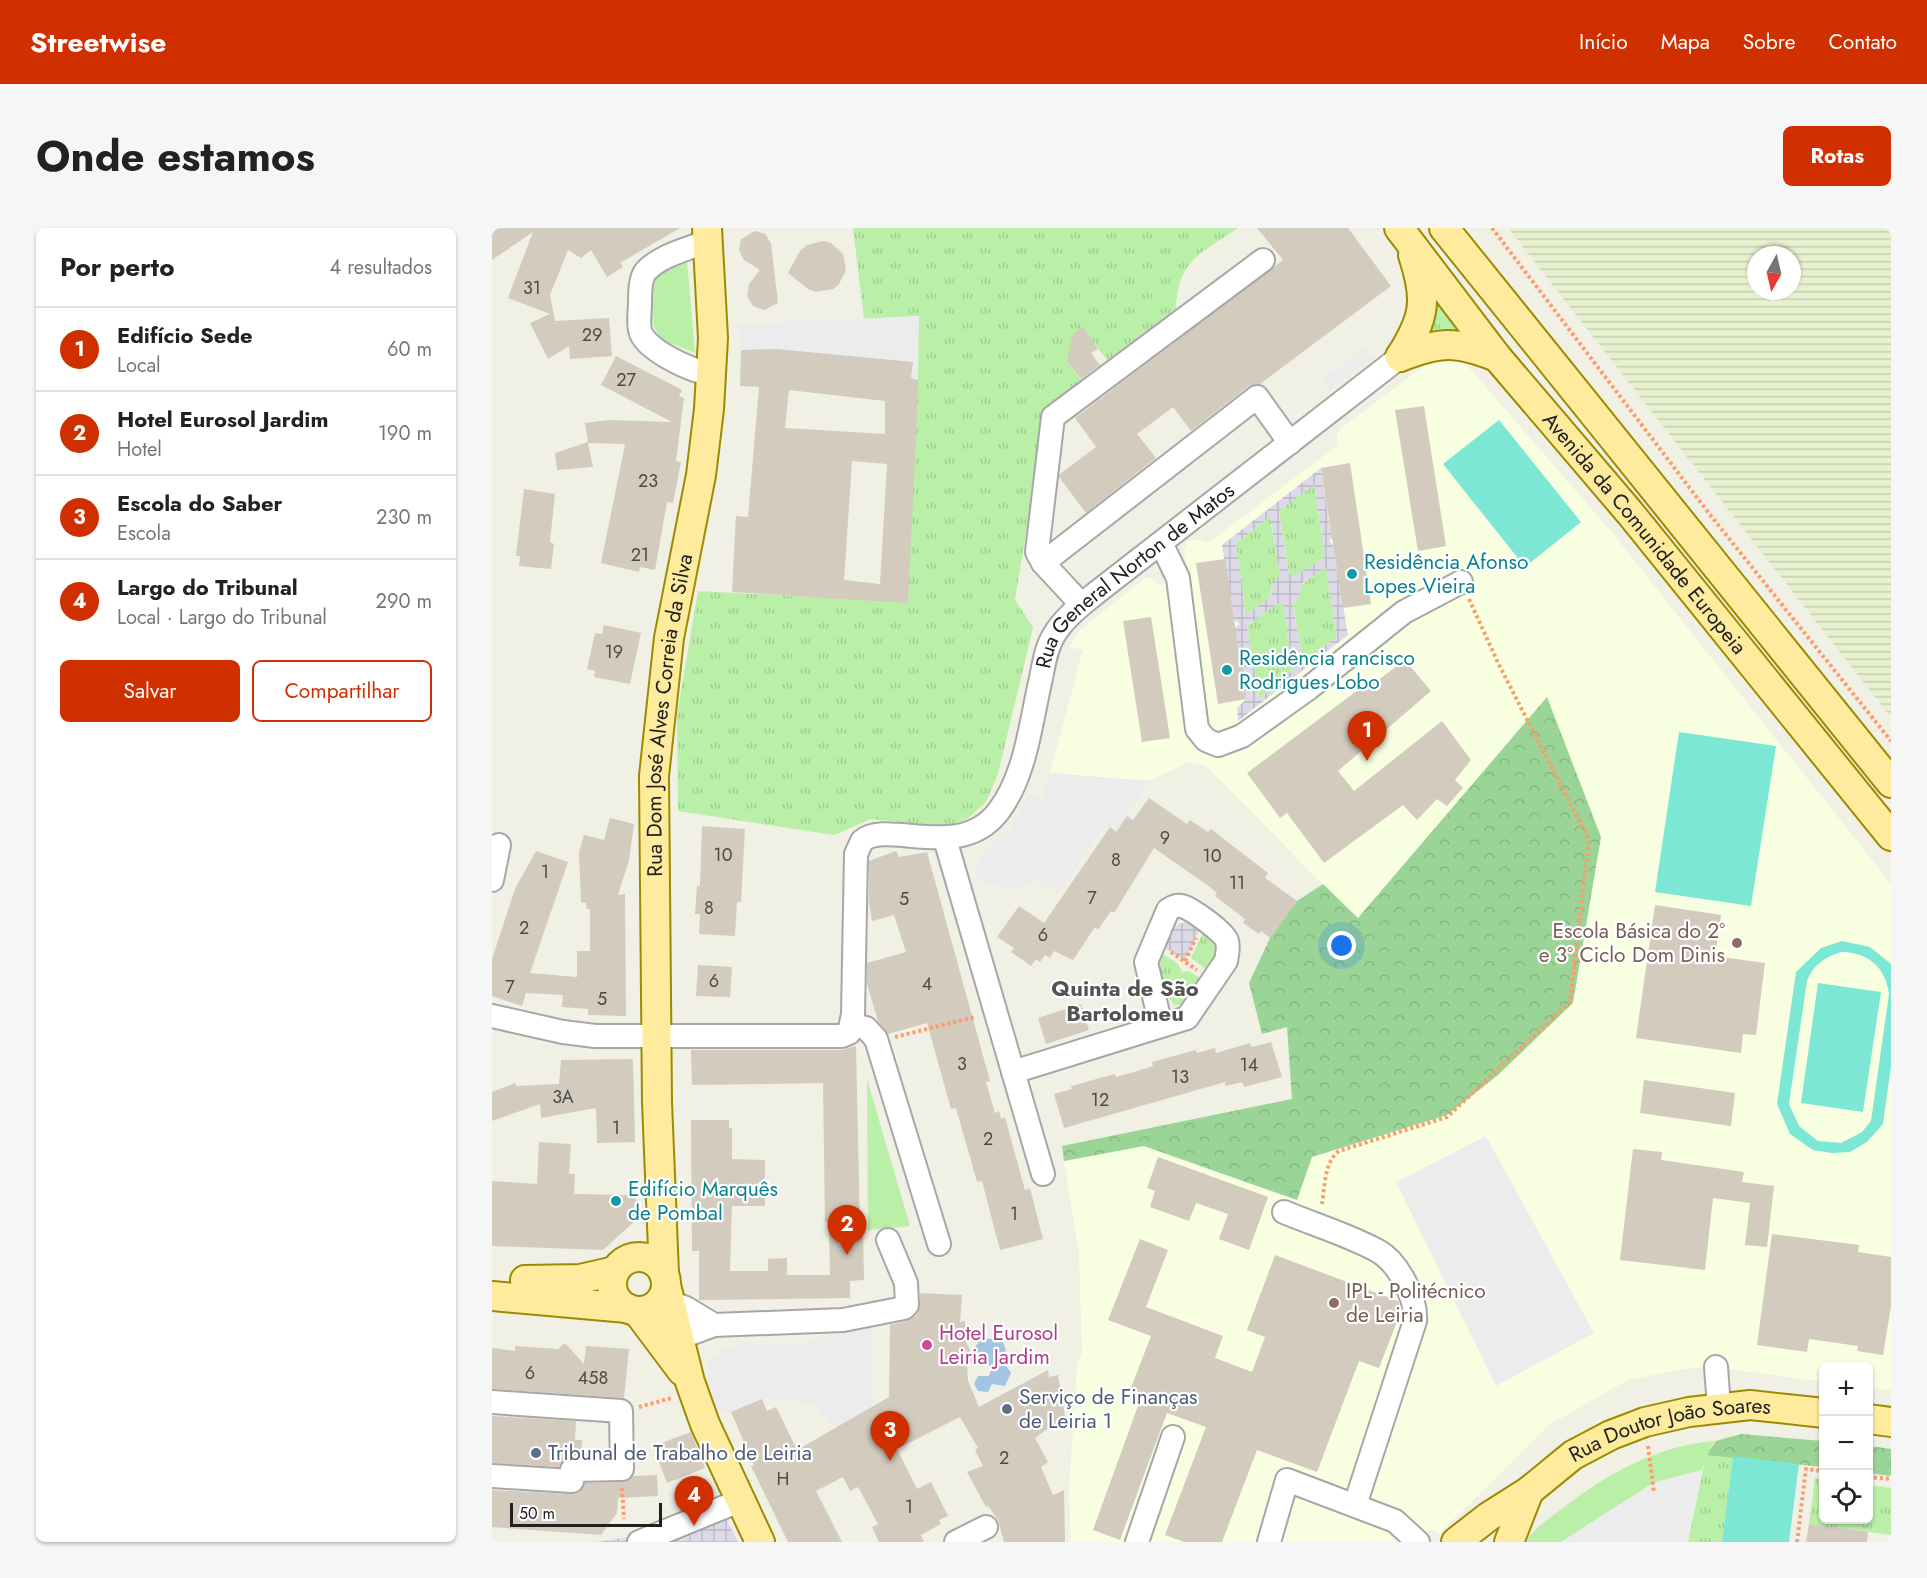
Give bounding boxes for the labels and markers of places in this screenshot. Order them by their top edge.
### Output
place label: Residência Afonso Lopes Vieira [1364,547,1529,601]
marker: Residência Afonso Lopes Vieira [1345,567,1359,581]
place label: Residência rancisco Rodrigues Lobo [1239,643,1415,697]
marker: Residência rancisco Rodrigues Lobo [1220,663,1234,677]
pin: 1 [1348,712,1386,761]
place label: Escola Básica do 2º e 3º Ciclo Dom Dinis [1539,916,1725,970]
marker: Escola Básica do 2º e 3º Ciclo Dom Dinis [1730,936,1744,950]
place label: Edifício Marquês de Pombal [628,1174,778,1228]
marker: Edifício Marquês de Pombal [609,1194,623,1208]
pin: 2 [828,1206,866,1255]
place label: IPL - Politécnico de Leiria [1346,1276,1486,1330]
marker: IPL - Politécnico de Leiria [1327,1296,1341,1310]
place label: Hotel Eurosol Leiria Jardim [939,1318,1058,1372]
marker: Hotel Eurosol Leiria Jardim [920,1338,934,1352]
place label: Serviço de Finanças de Leiria 1 [1019,1382,1197,1436]
marker: Serviço de Finanças de Leiria 1 [1000,1402,1014,1416]
pin: 3 [870,1412,910,1461]
place label: Tribunal de Trabalho de Leiria [548,1438,812,1468]
marker: Tribunal de Trabalho de Leiria [529,1446,543,1460]
pin: 4 [674,1476,714,1526]

